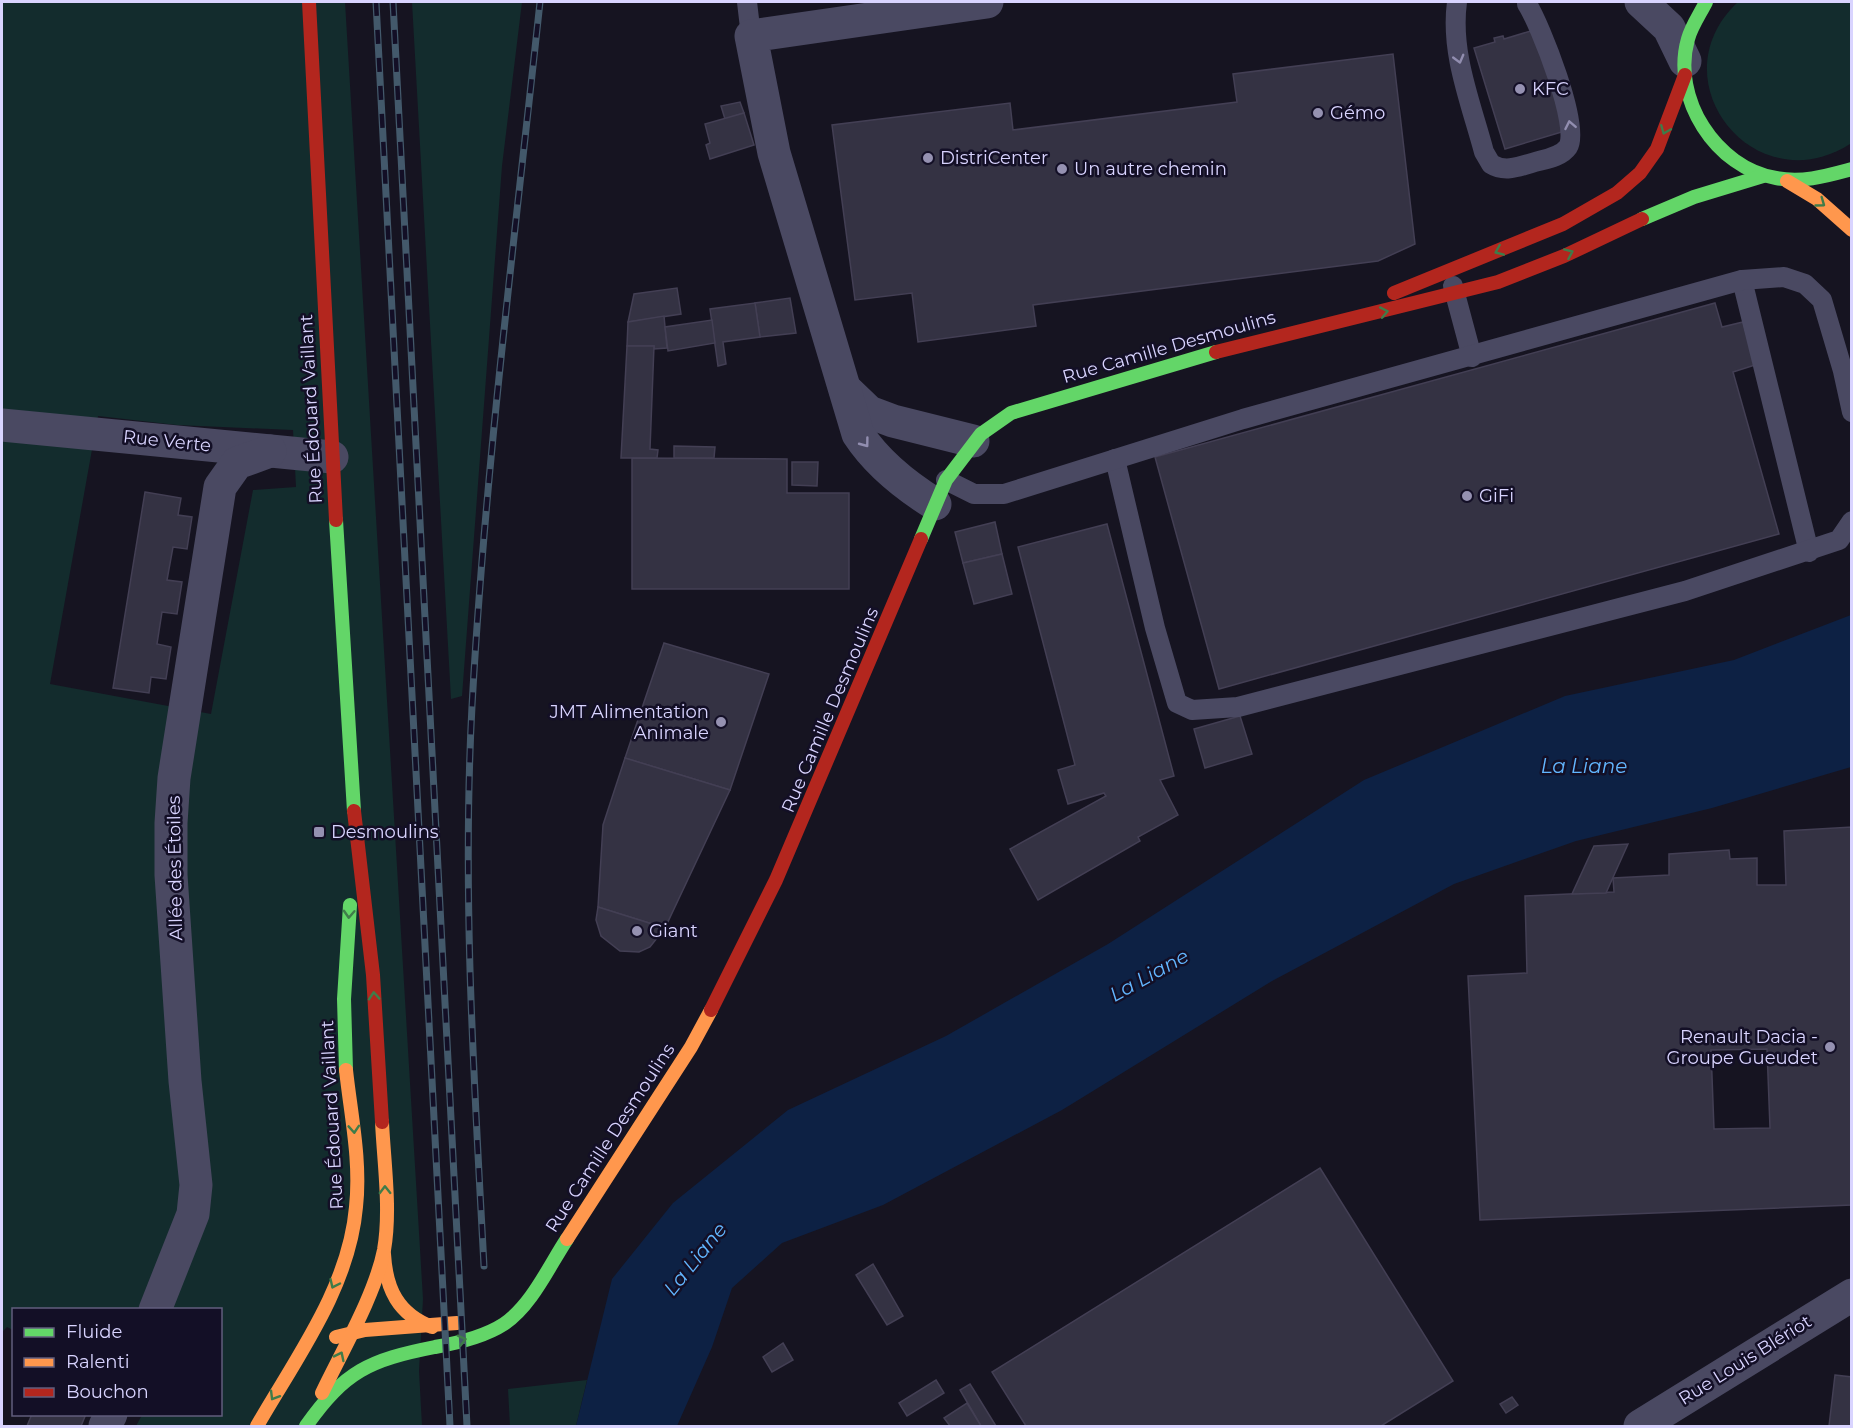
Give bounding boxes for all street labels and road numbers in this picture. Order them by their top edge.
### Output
street label: Rue Camille Desmoulins [1060,306,1278,388]
street label: Rue Édouard Vaillant [295,314,327,504]
street label: Rue Verte [122,425,212,457]
street label: Rue Camille Desmoulins [777,604,883,816]
street label: Allée des Étoiles [163,795,187,941]
street label: Rue Édouard Vaillant [316,1020,348,1210]
street label: Rue Camille Desmoulins [541,1039,679,1237]
street label: Rue Louis Blériot [1674,1310,1816,1410]

